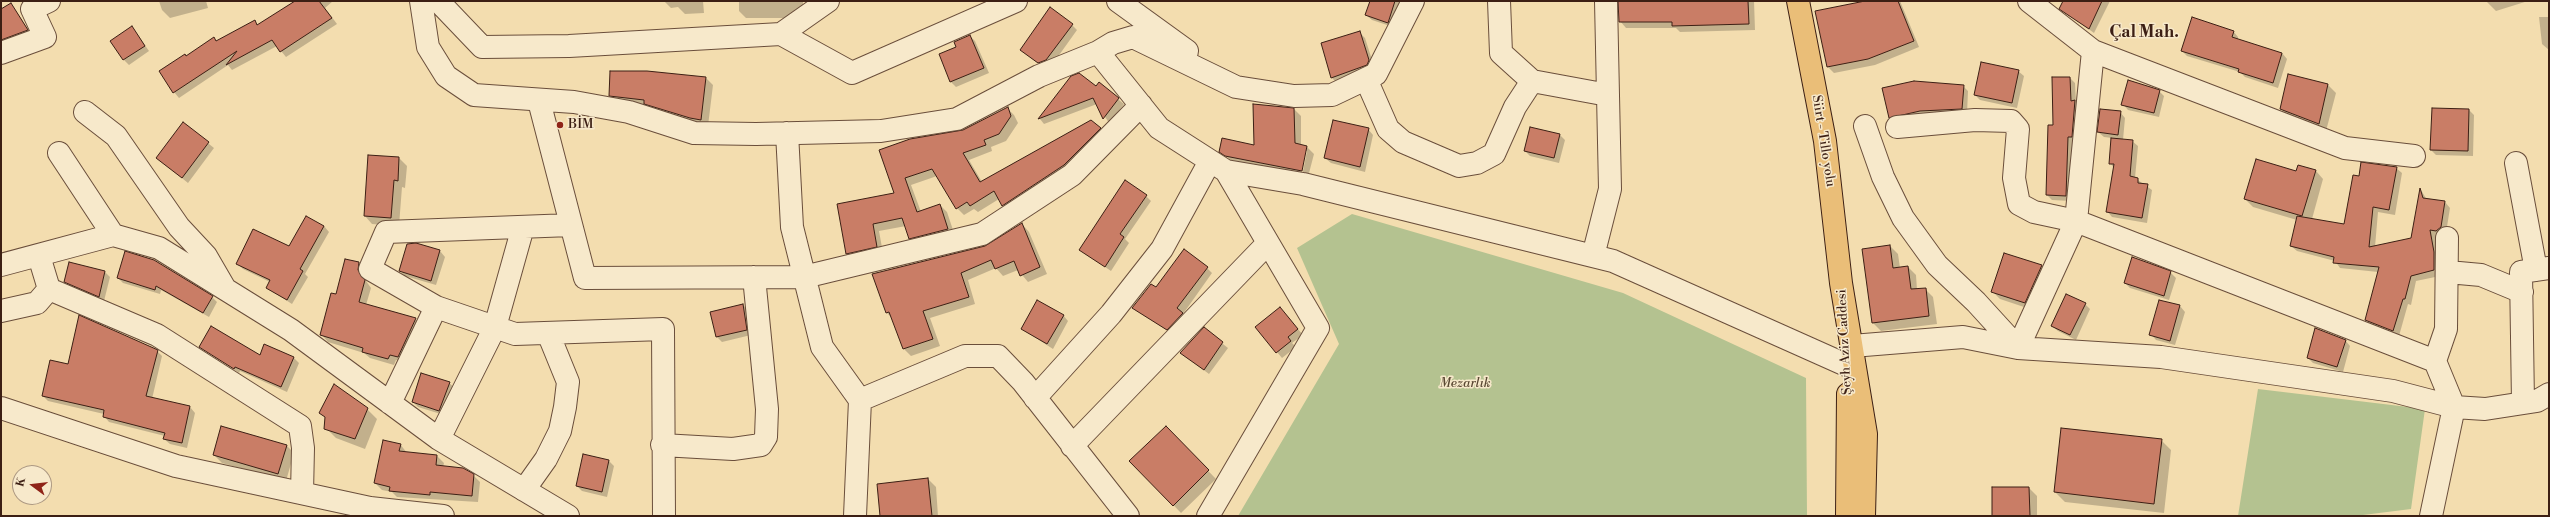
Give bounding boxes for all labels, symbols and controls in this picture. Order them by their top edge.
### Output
district label: Çal Mah. [2109,23,2179,43]
street label: Siirt - Tillo yolu [1808,94,1838,188]
place label: BİM [568,117,594,133]
marker: BİM [555,120,565,130]
street label: Şeyh Aziz Caddesi [1834,289,1856,395]
park label: Mezarlık [1439,376,1491,392]
north arrow [12,465,52,505]
text: K [13,476,29,488]

